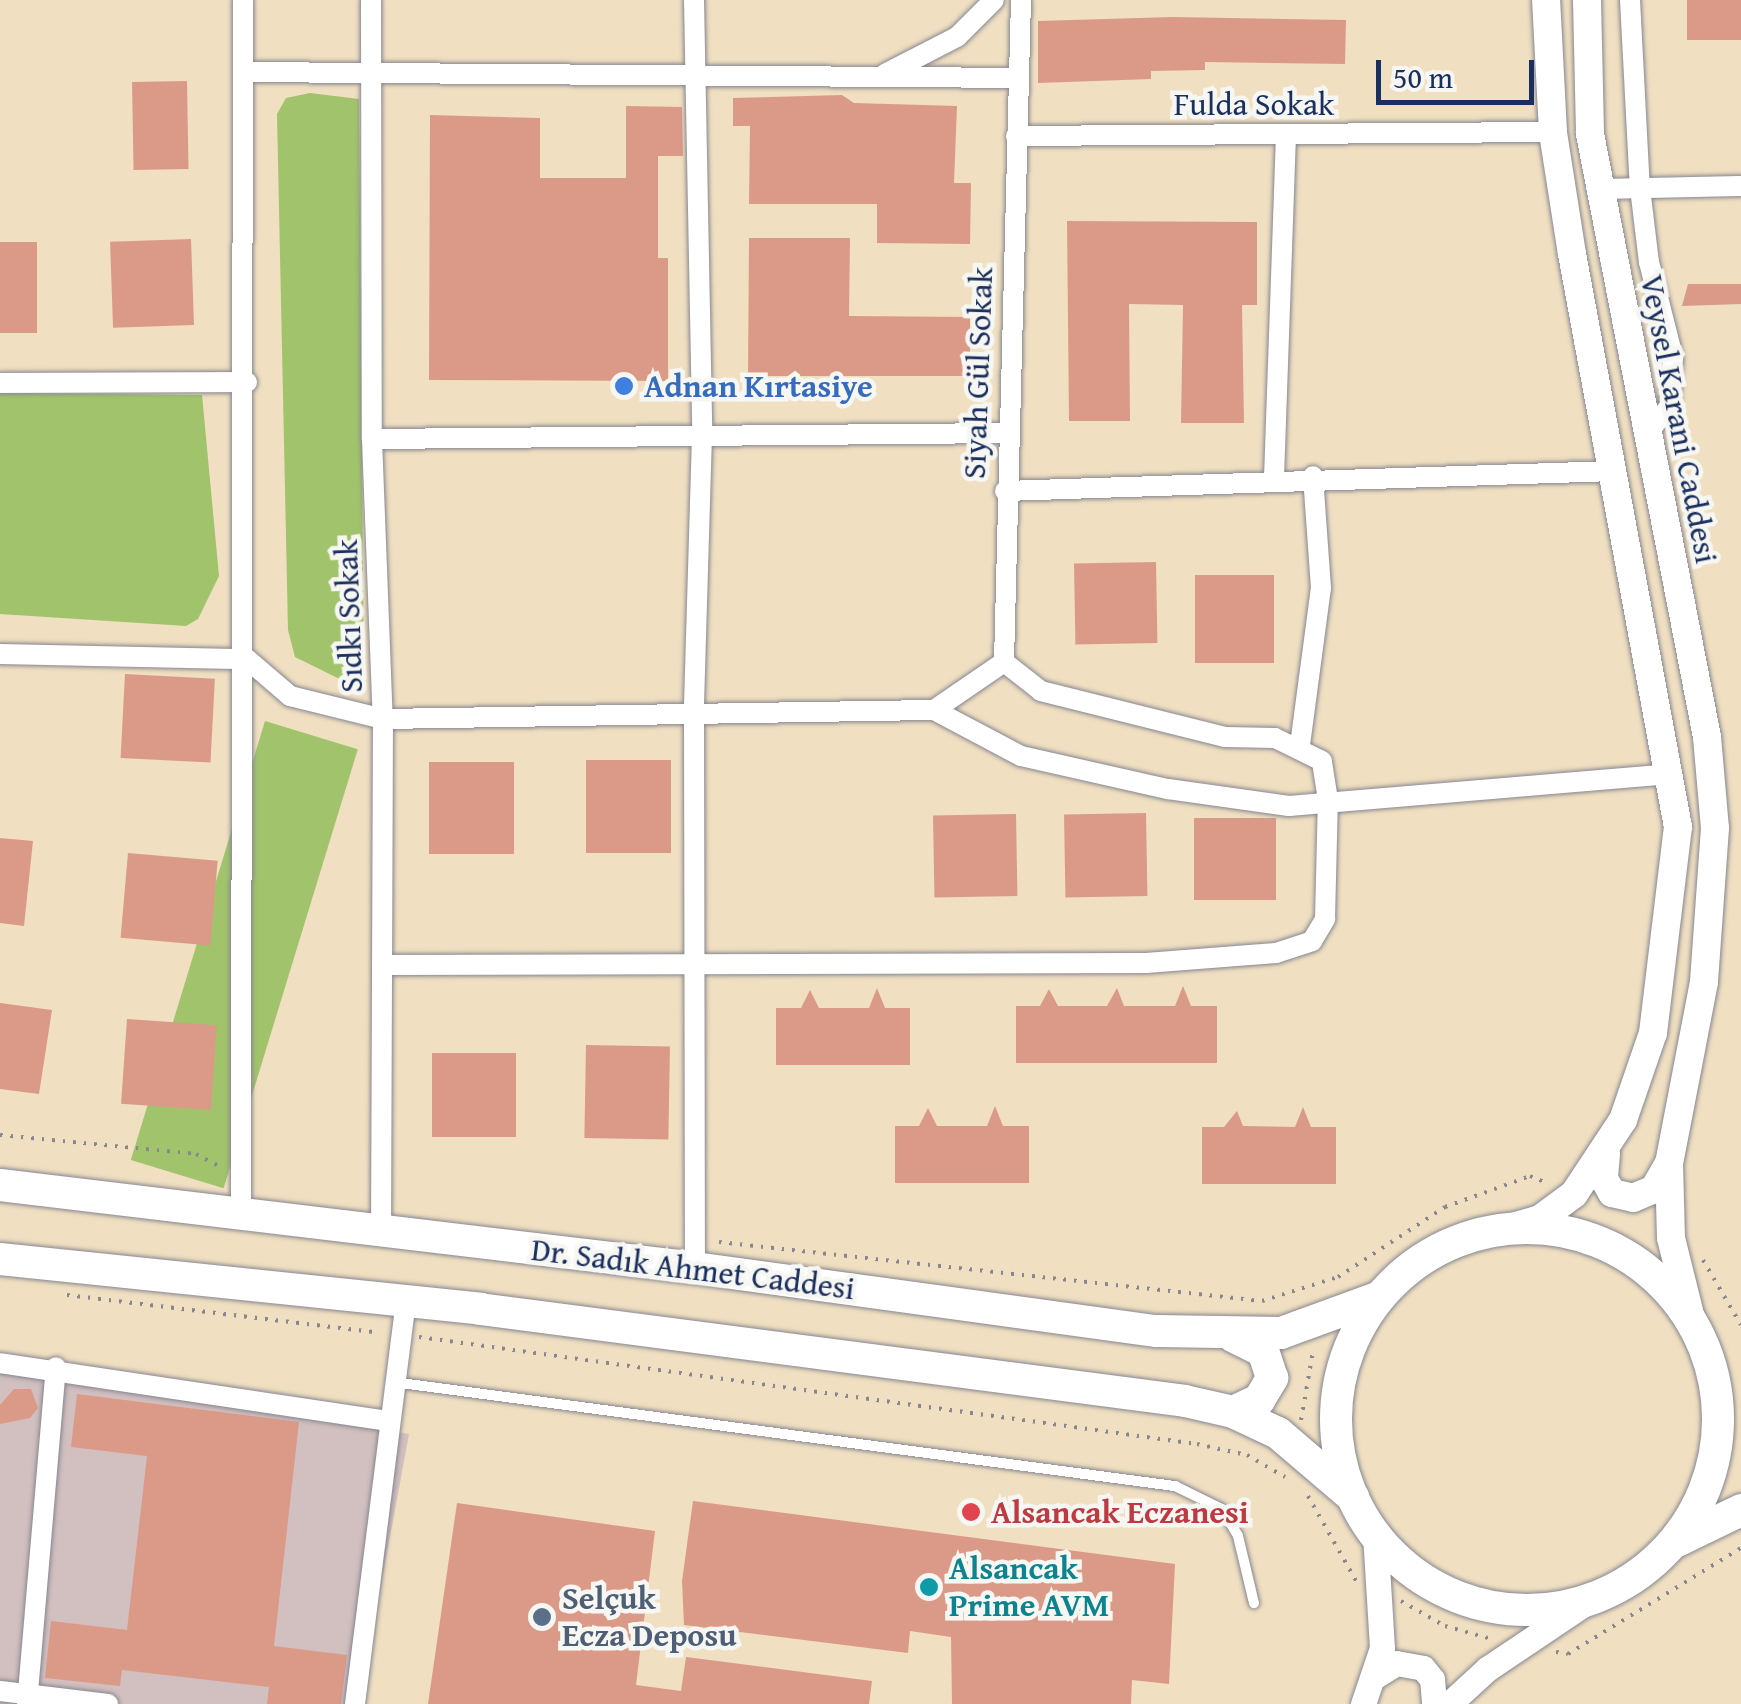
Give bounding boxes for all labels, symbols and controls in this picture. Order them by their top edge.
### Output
scale bar [1381,40,1538,102]
text: 50 m [1393,55,1453,99]
street label: Fulda Sokak [1174,85,1334,123]
street label: Siyah Gül Sokak [955,266,1001,480]
street label: Veysel Karani Caddesi [1632,271,1726,567]
place label: Adnan Kırtasiye [644,367,873,405]
marker: Adnan Kırtasiye [613,375,635,397]
street label: Sıdkı Sokak [327,539,371,693]
street label: Dr. Sadık Ahmet Caddesi [529,1230,857,1308]
place label: Alsancak Eczanesi [991,1493,1249,1531]
marker: Alsancak Eczanesi [960,1501,982,1523]
place label: Alsancak Prime AVM [949,1550,1109,1625]
marker: Alsancak Prime AVM [918,1576,940,1598]
place label: Selçuk Ecza Deposu [562,1580,736,1655]
marker: Selçuk Ecza Deposu [531,1606,553,1628]

